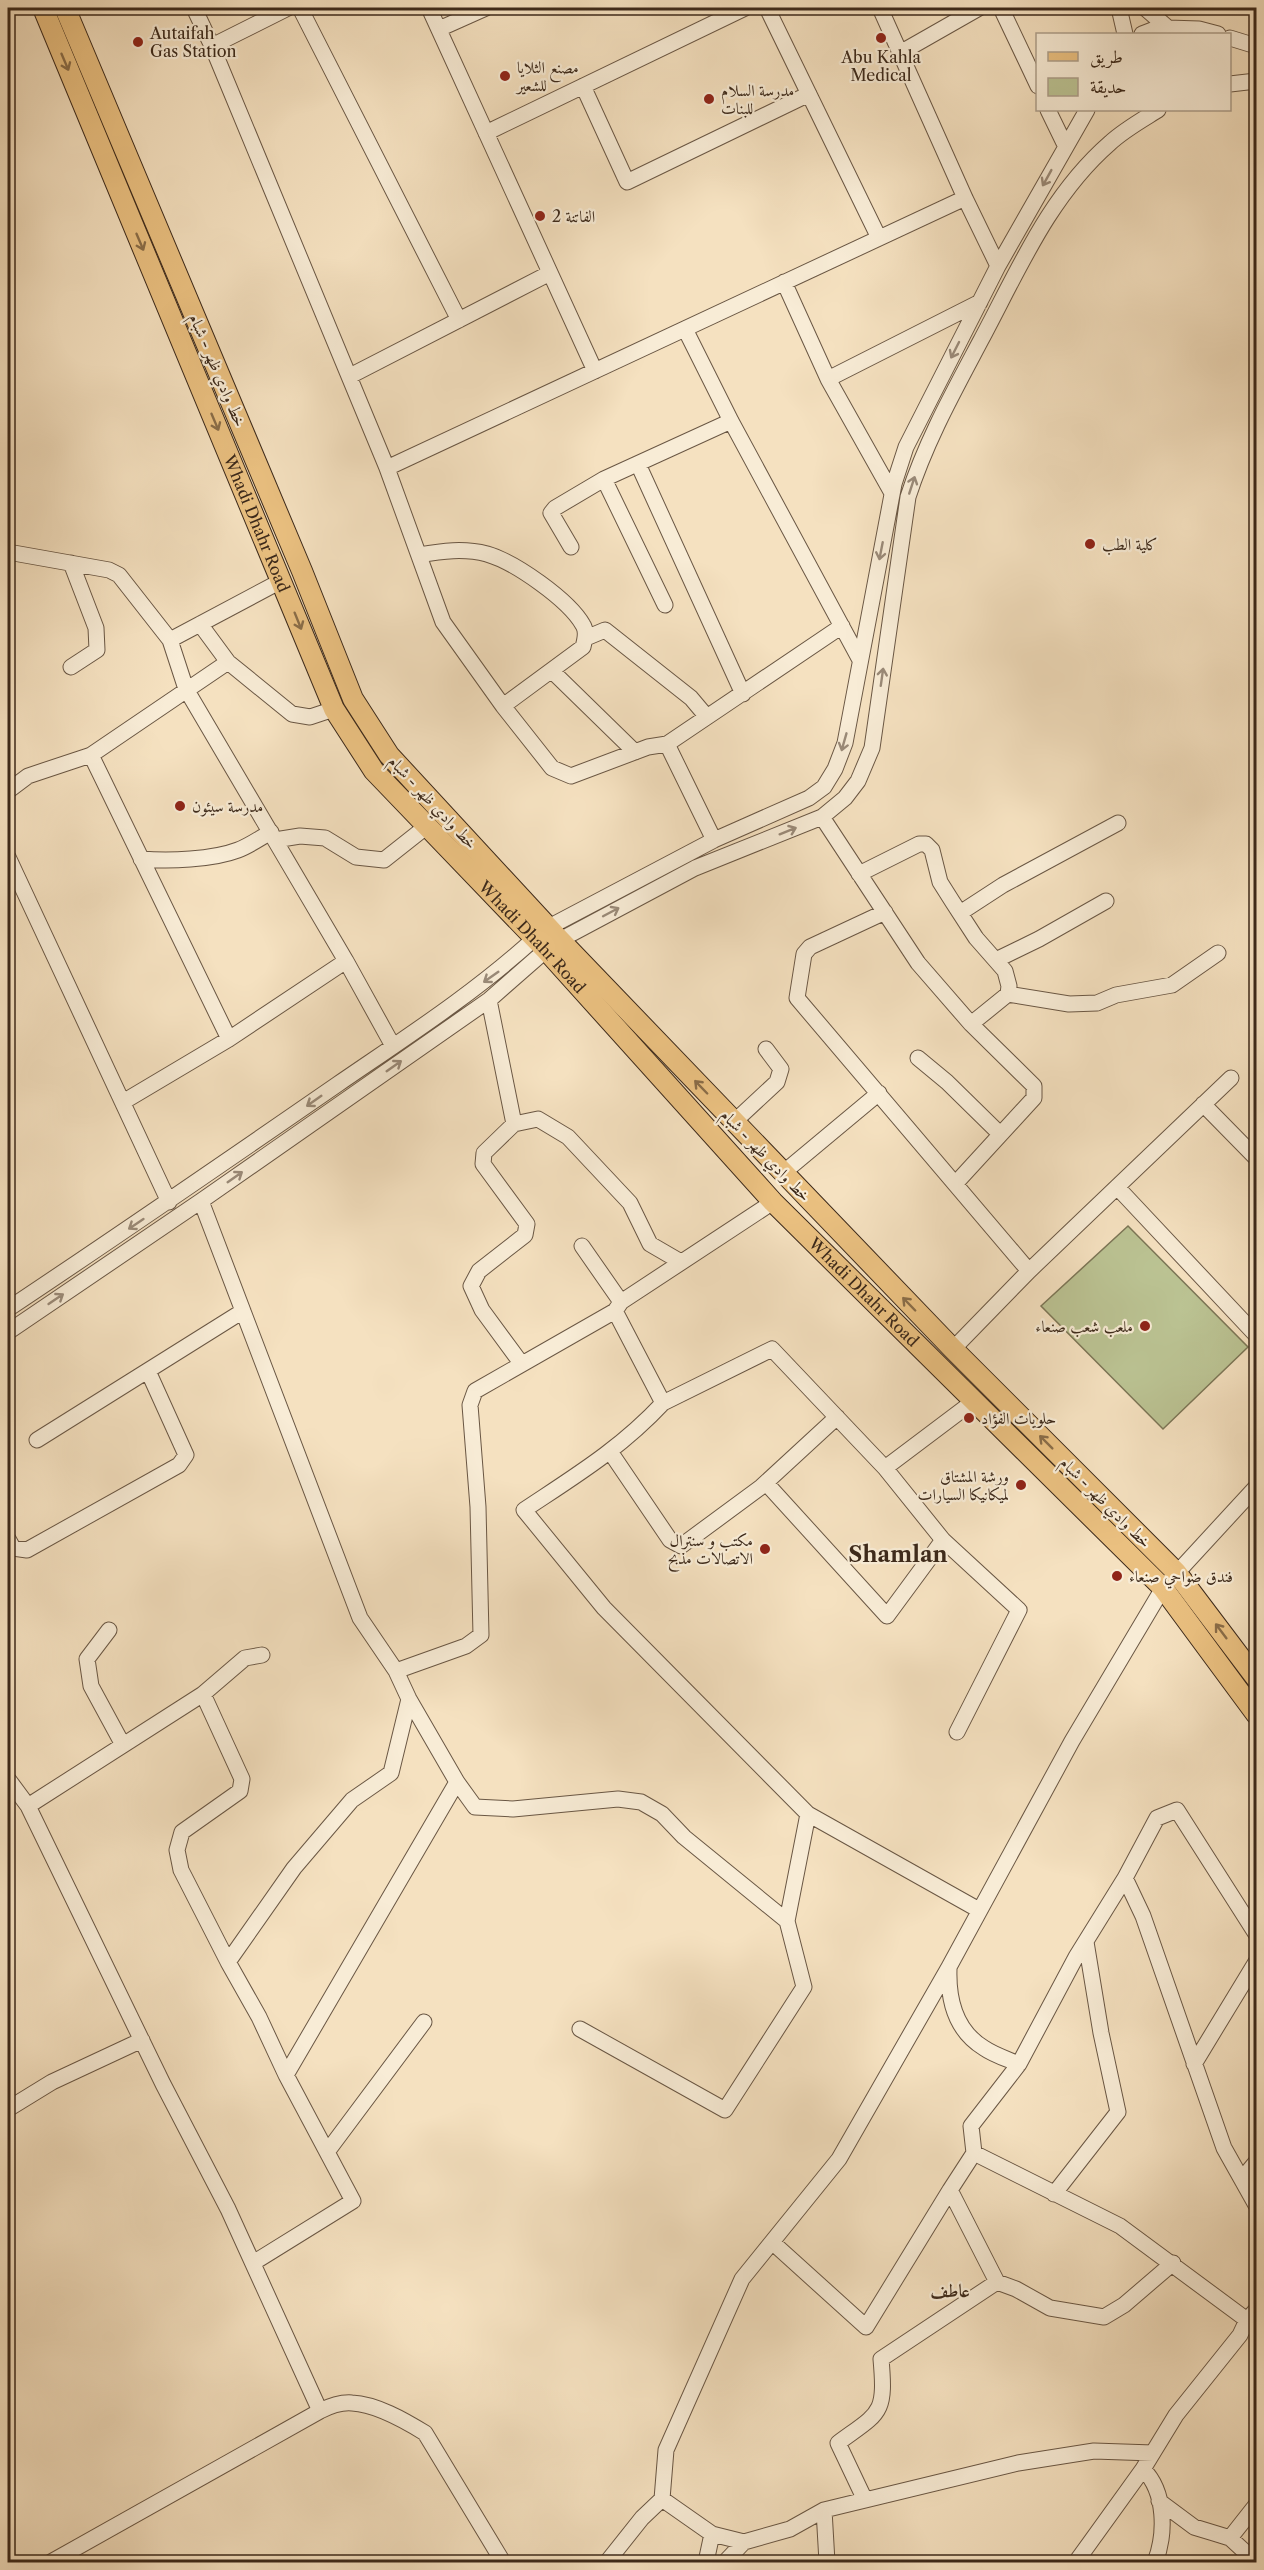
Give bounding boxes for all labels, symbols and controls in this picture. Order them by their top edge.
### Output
place label: Autaifah Gas Station [149,23,237,61]
marker: Abu Kahla Medical [874,31,888,45]
legend [1036,33,1231,111]
marker: Autaifah Gas Station [131,35,145,49]
text: طريق [1090,46,1123,69]
place label: Abu Kahla Medical [840,47,921,85]
one-way arrow [60,52,72,70]
place label: مصنع الثلايا للشعير [515,57,579,95]
marker: مصنع الثلايا للشعير [498,69,512,83]
text: حديقة [1090,76,1126,98]
place label: مدرسة السلام للبنات [721,80,794,118]
marker: مدرسة السلام للبنات [702,92,716,106]
one-way arrow [1041,169,1053,186]
place label: الفاتنة 2 [552,206,595,226]
marker: الفاتنة 2 [533,209,547,223]
one-way arrow [135,232,146,250]
street label: خط وادي ظهر - شبام [181,310,251,431]
one-way arrow [949,341,961,359]
one-way arrow [210,412,221,430]
street label: Whadi Dhahr Road [219,451,294,595]
one-way arrow [907,476,918,495]
place label: كلية الطب [1102,534,1158,555]
marker: كلية الطب [1083,537,1097,551]
one-way arrow [875,541,886,560]
one-way arrow [293,611,304,630]
one-way arrow [877,668,888,688]
one-way arrow [838,733,849,752]
street label: خط وادي ظهر - شبام [381,751,482,856]
place label: مدرسة سيئون [192,796,263,817]
marker: مدرسة سيئون [173,799,187,813]
one-way arrow [778,825,797,836]
street label: Whadi Dhahr Road [474,876,590,997]
one-way arrow [602,906,620,917]
one-way arrow [483,971,499,983]
one-way arrow [386,1060,402,1072]
one-way arrow [694,1080,708,1095]
one-way arrow [306,1095,322,1107]
street label: خط وادي ظهر - شبام [713,1105,815,1209]
one-way arrow [226,1171,242,1183]
one-way arrow [128,1218,145,1230]
street label: Whadi Dhahr Road [804,1232,923,1351]
one-way arrow [47,1293,64,1305]
one-way arrow [902,1296,916,1311]
place label: ملعب شعب صنعاء [1035,1316,1133,1337]
marker: ملعب شعب صنعاء [1138,1319,1152,1333]
place label: حلويات الفؤاد [981,1408,1056,1429]
marker: حلويات الفؤاد [962,1411,976,1425]
one-way arrow [1039,1435,1053,1450]
street label: خط وادي ظهر - شبام [1053,1452,1156,1555]
place label: ورشة المشتاق لميكانيكا السيارات [918,1466,1009,1504]
marker: ورشة المشتاق لميكانيكا السيارات [1014,1478,1028,1492]
place label: مكتب و سنترال الاتصالات مذبح [668,1530,753,1572]
district label: Shamlan [848,1541,948,1568]
marker: مكتب و سنترال الاتصالات مذبح [758,1542,772,1556]
place label: فندق ضواحي صنعاء [1129,1566,1233,1589]
marker: فندق ضواحي صنعاء [1110,1569,1124,1583]
one-way arrow [1215,1623,1228,1639]
district label: عاطف [930,2280,970,2302]

